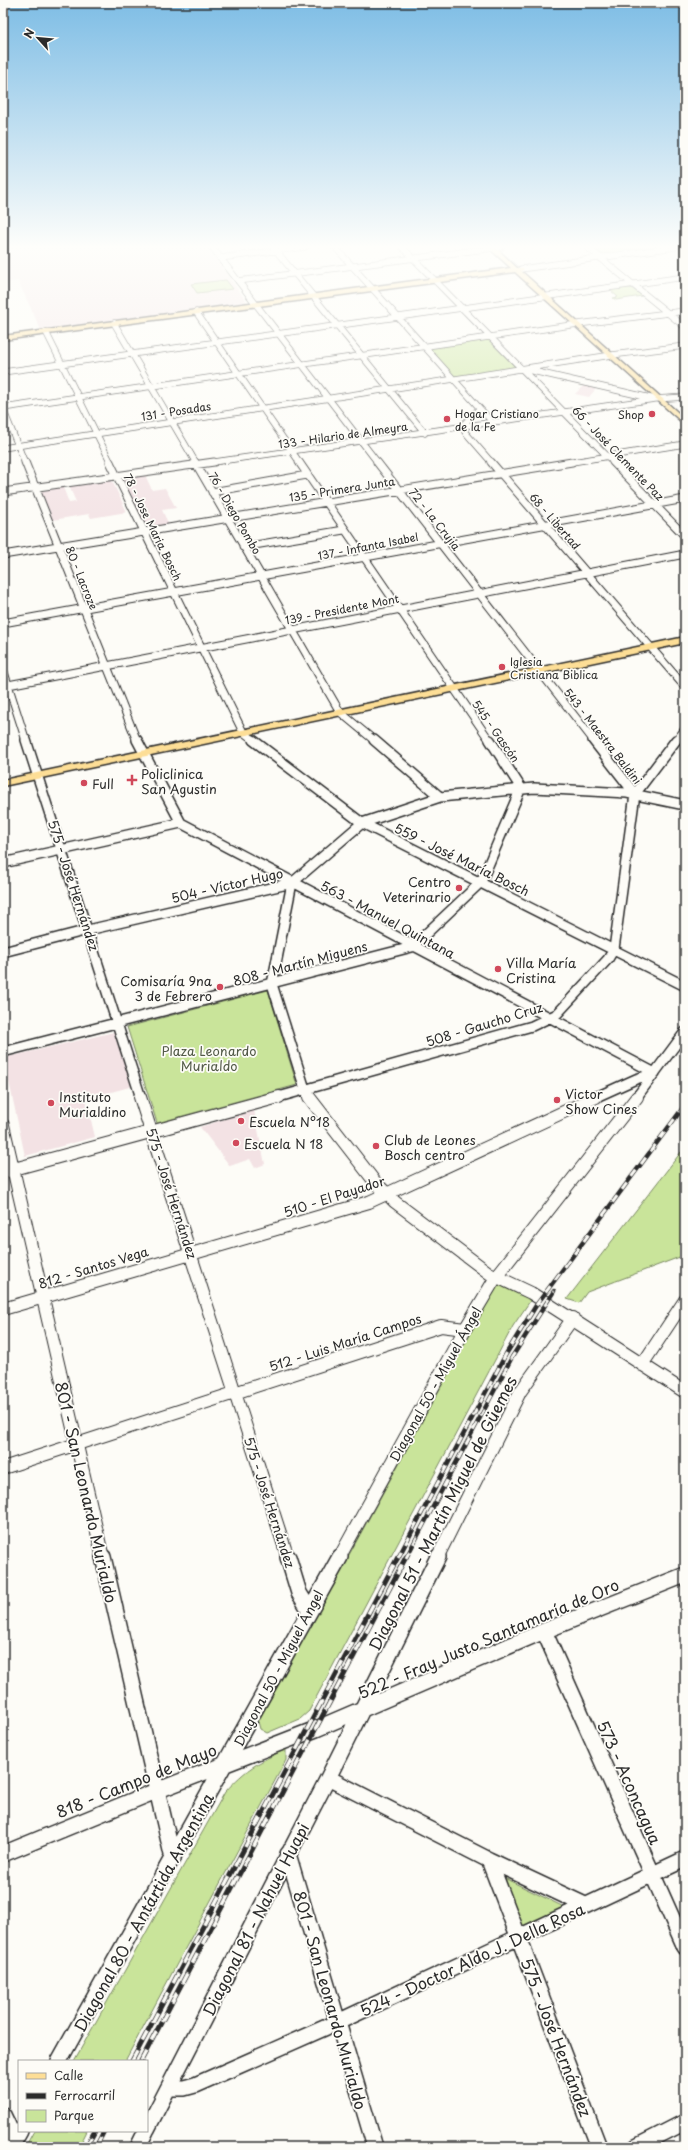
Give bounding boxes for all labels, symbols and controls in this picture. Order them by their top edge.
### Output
north arrow [18,18,58,58]
text: N [19,25,38,41]
street label: 131 - Posadas [140,397,212,425]
street label: 66 - José Clemente Paz [568,402,668,504]
place label: Hogar Cristiano de la Fe [455,405,539,435]
place label: Shop [618,406,644,423]
marker: Shop [647,409,657,419]
marker: Hogar Cristiano de la Fe [442,414,452,424]
street label: 133 - Hilario de Almeyra [277,417,409,452]
street label: 76 - Diego Pombo [205,469,265,557]
street label: 78 - Jose Maria Bosch [120,471,186,583]
street label: 135 - Primera Junta [288,472,396,506]
street label: 72 - La Crujía [405,484,465,554]
street label: 68 - Libertad [525,489,585,553]
street label: 137 - Infanta Isabel [316,528,420,564]
street label: 80 - Lacroze [62,544,103,612]
street label: 139 - Presidente Mont [284,590,401,628]
place label: Iglesia Cristiana Biblica [510,653,598,683]
marker: Iglesia Cristiana Biblica [497,662,507,672]
street label: 543 - Maestra Baldini [560,684,646,788]
street label: 545 - Gascón [468,696,524,766]
place label: Policlinica San Agustin [141,764,217,798]
place label: Full [92,774,114,793]
marker: Policlinica San Agustin [126,774,138,786]
marker: Full [79,778,89,788]
street label: 575 - José Hernández [44,817,104,953]
street label: 559 - José María Bosch [391,818,533,900]
street label: 504 - Víctor Hugo [169,863,285,907]
place label: Centro Veterinario [383,872,451,906]
street label: 563 - Manuel Quintana [317,875,459,963]
marker: Centro Veterinario [454,883,464,893]
street label: 808 - Martín Miguens [231,936,369,990]
place label: Villa María Cristina [506,953,577,987]
marker: Villa María Cristina [493,964,503,974]
place label: Comisaría 9na 3 de Febrero [120,971,213,1005]
marker: Comisaría 9na 3 de Febrero [215,982,225,992]
street label: 508 - Gaucho Cruz [423,997,545,1051]
park label: Plaza Leonardo Murialdo [162,1041,256,1075]
place label: Victor Show Cines [565,1084,637,1118]
place label: Instituto Murialdino [59,1087,126,1121]
marker: Victor Show Cines [552,1095,562,1105]
marker: Instituto Murialdino [46,1098,56,1108]
place label: Escuela Nº18 [249,1112,330,1131]
marker: Escuela Nº18 [236,1116,246,1126]
street label: 575 - José Hernández [142,1125,202,1261]
place label: Club de Leones Bosch centro [384,1130,476,1164]
place label: Escuela N 18 [244,1134,323,1153]
marker: Escuela N 18 [231,1138,241,1148]
marker: Club de Leones Bosch centro [371,1141,381,1151]
street label: 510 - El Payador [281,1171,387,1221]
street label: 812 - Santos Vega [35,1241,151,1293]
street label: Diagonal 50 - Miguel Ángel [384,1303,486,1465]
street label: 512 - Luis María Campos [266,1308,424,1376]
street label: Diagonal 51 - Martín Miguel de Güemes [362,1371,522,1655]
street label: 801 - San Leonardo Murialdo [50,1379,124,1605]
street label: 575 - José Hernández [240,1434,300,1570]
street label: 522 - Fray Justo Santamaría de Oro [354,1572,622,1704]
street label: Diagonal 50 - Miguel Ángel [229,1587,327,1749]
street label: 573 - Aconcagua [592,1716,668,1848]
street label: 818 - Campo de Mayo [52,1737,220,1823]
street label: Diagonal 80 - Antártida Argentina [67,1788,219,2036]
street label: Diagonal 81 - Nahuel Huapi [196,1818,314,2020]
street label: 801 - San Leonardo Murialdo [288,1888,374,2112]
street label: 524 - Doctor Aldo J. Della Rosa [356,1896,589,2022]
street label: 575 - José Hernández [516,1954,599,2120]
legend [18,2060,148,2132]
text: Calle [54,2066,84,2084]
text: Ferrocarril [54,2086,115,2104]
text: Parque [54,2106,94,2124]

